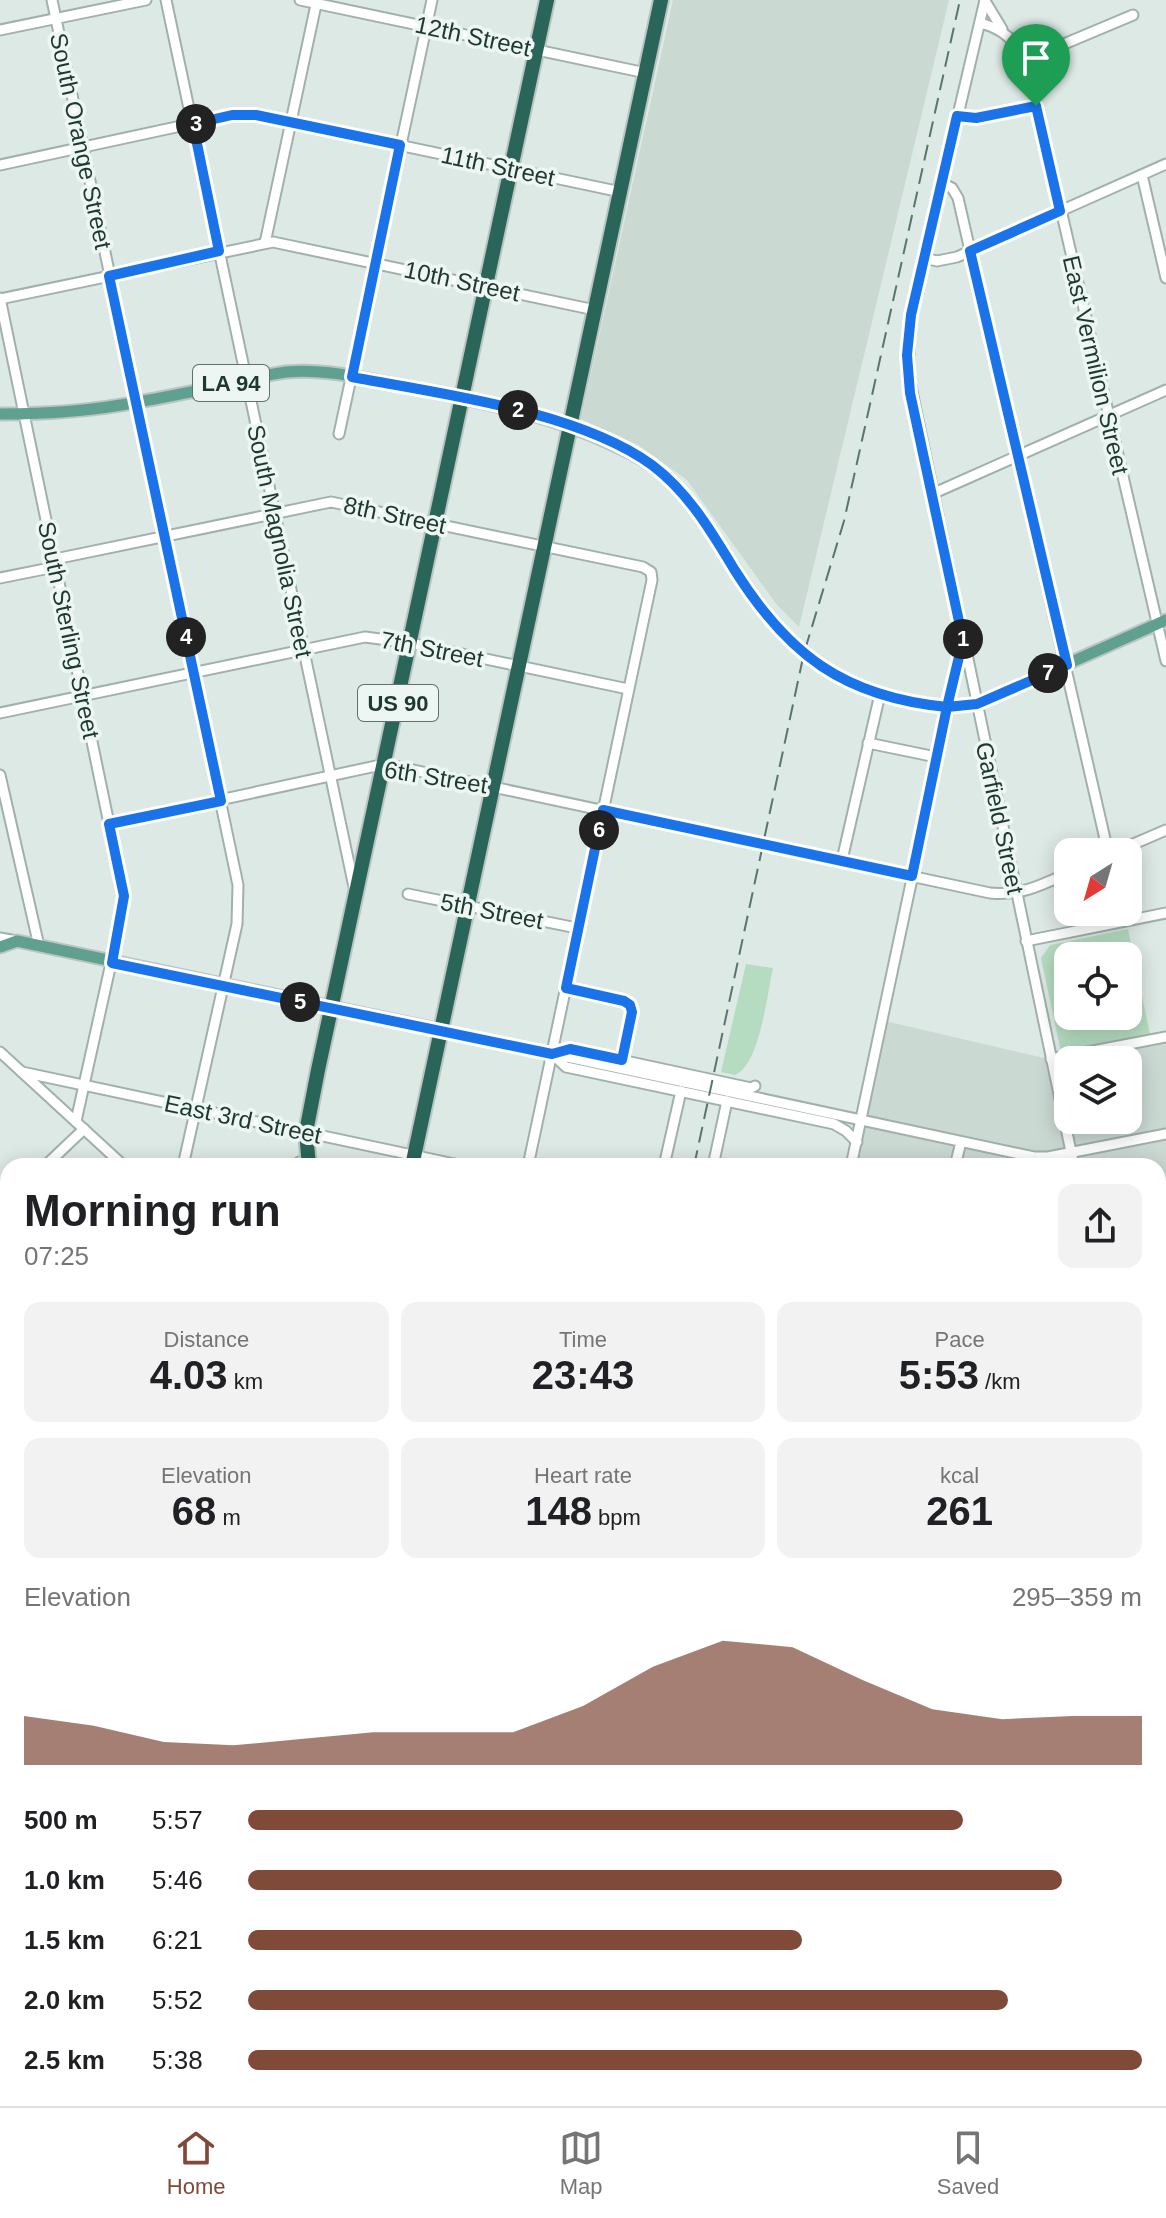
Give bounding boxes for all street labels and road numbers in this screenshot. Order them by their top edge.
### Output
street label: 12th Street [413,11,534,61]
street label: South Orange Street [45,31,117,252]
street label: 11th Street [439,141,558,191]
street label: East Vermilion Street [1058,253,1134,478]
street label: 10th Street [402,256,523,306]
road number: LA 94 [193,365,269,401]
street label: South Magnolia Street [242,422,318,660]
street label: 8th Street [341,491,449,539]
street label: South Sterling Street [33,519,105,741]
street label: 7th Street [378,626,486,672]
road number: US 90 [358,685,438,721]
street label: Garfield Street [971,740,1029,897]
street label: 6th Street [382,756,490,799]
street label: 5th Street [438,888,546,934]
street label: East 3rd Street [162,1089,324,1149]

